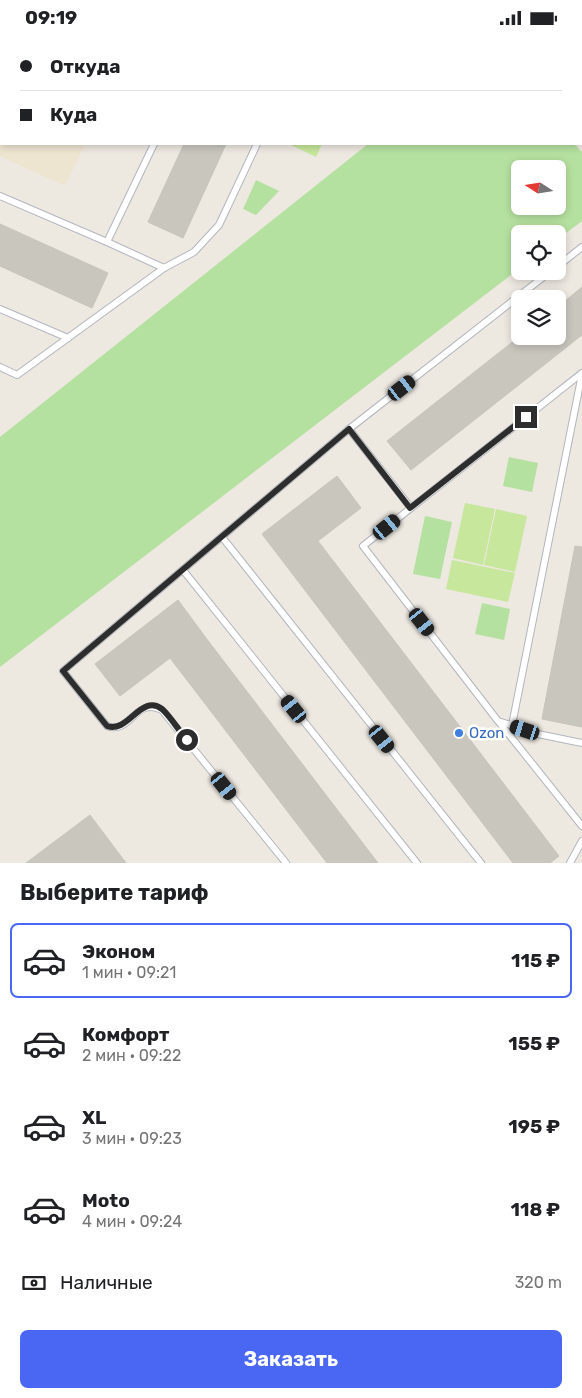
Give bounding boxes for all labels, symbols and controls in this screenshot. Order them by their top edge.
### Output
text: 09:19 [25,6,77,29]
text: Откуда [50,55,120,78]
text: Куда [50,103,97,126]
north arrow [511,160,566,215]
map controls [511,160,566,345]
button: locate [511,225,566,280]
button: layers [511,290,566,345]
car [385,373,418,403]
route end [515,406,537,428]
car [370,512,403,542]
car [406,606,437,638]
car [278,693,309,725]
car [508,718,541,742]
car [366,723,397,755]
place label: Ozon [469,724,504,742]
marker: Ozon [453,727,465,739]
route start [176,729,198,751]
car [208,770,239,802]
text: Выберите тариф [20,879,209,906]
icon: car [22,938,67,983]
text: Эконом [82,940,155,963]
text: 115 ₽ [511,949,560,972]
text: 1 мин · 09:21 [82,963,176,982]
icon: car [22,1021,67,1066]
text: Комфорт [82,1023,169,1046]
text: 155 ₽ [508,1032,560,1055]
text: 2 мин · 09:22 [82,1046,181,1065]
icon: car [22,1104,67,1149]
text: XL [82,1106,106,1129]
text: 195 ₽ [508,1115,560,1138]
text: 3 мин · 09:23 [82,1129,182,1148]
icon: car [22,1187,67,1232]
text: Moto [82,1189,130,1212]
text: 118 ₽ [511,1198,560,1221]
text: 4 мин · 09:24 [82,1212,182,1231]
icon: cash [20,1269,48,1297]
text: Наличные [60,1271,153,1294]
text: 320 m [515,1273,562,1292]
button: Заказать [20,1330,562,1388]

